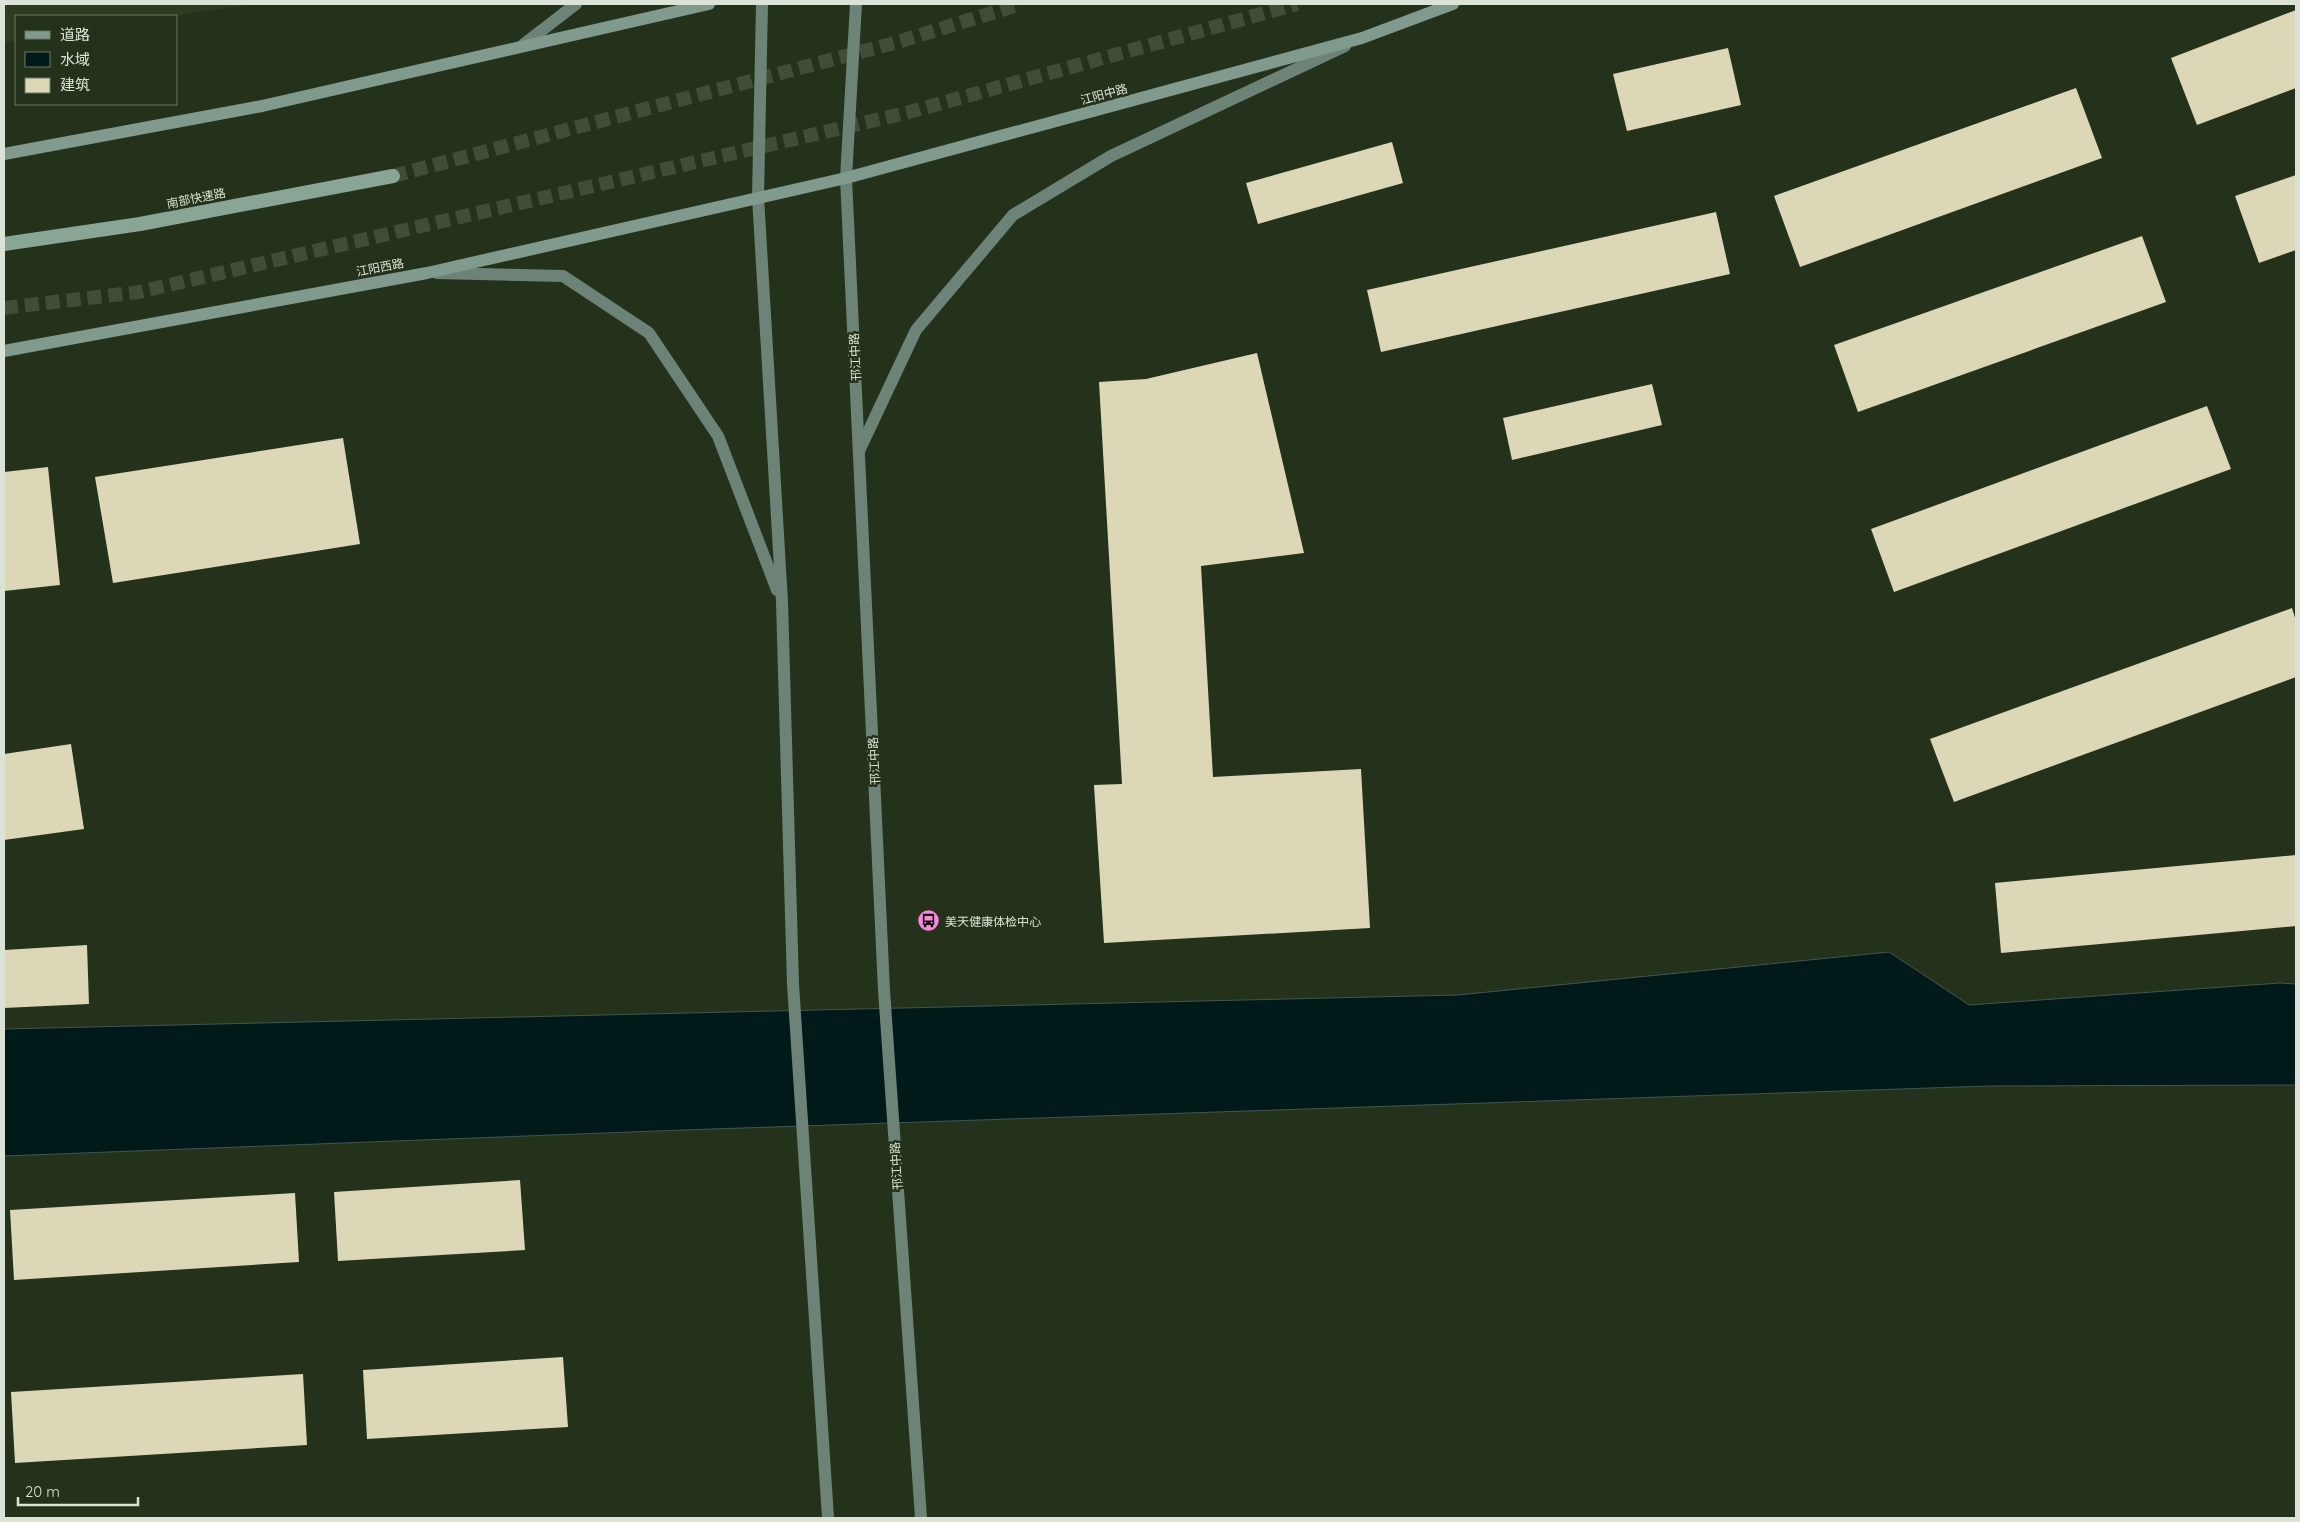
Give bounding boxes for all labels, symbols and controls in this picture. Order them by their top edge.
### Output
legend [15,15,178,105]
text: 道路 [60,25,90,44]
text: 水域 [60,50,90,69]
text: 建筑 [60,75,90,94]
street label: 江阳中路 [1079,81,1129,107]
street label: 南部快速路 [165,185,227,211]
street label: 江阳西路 [355,255,405,279]
street label: 邗江中路 [846,333,864,381]
street label: 邗江中路 [865,737,883,785]
bus stop icon: 美天健康体检中心 [917,909,941,933]
place label: 美天健康体检中心 [945,914,1041,929]
street label: 邗江中路 [887,1142,905,1190]
scale bar [18,1474,138,1506]
text: 20 m [25,1482,60,1501]

